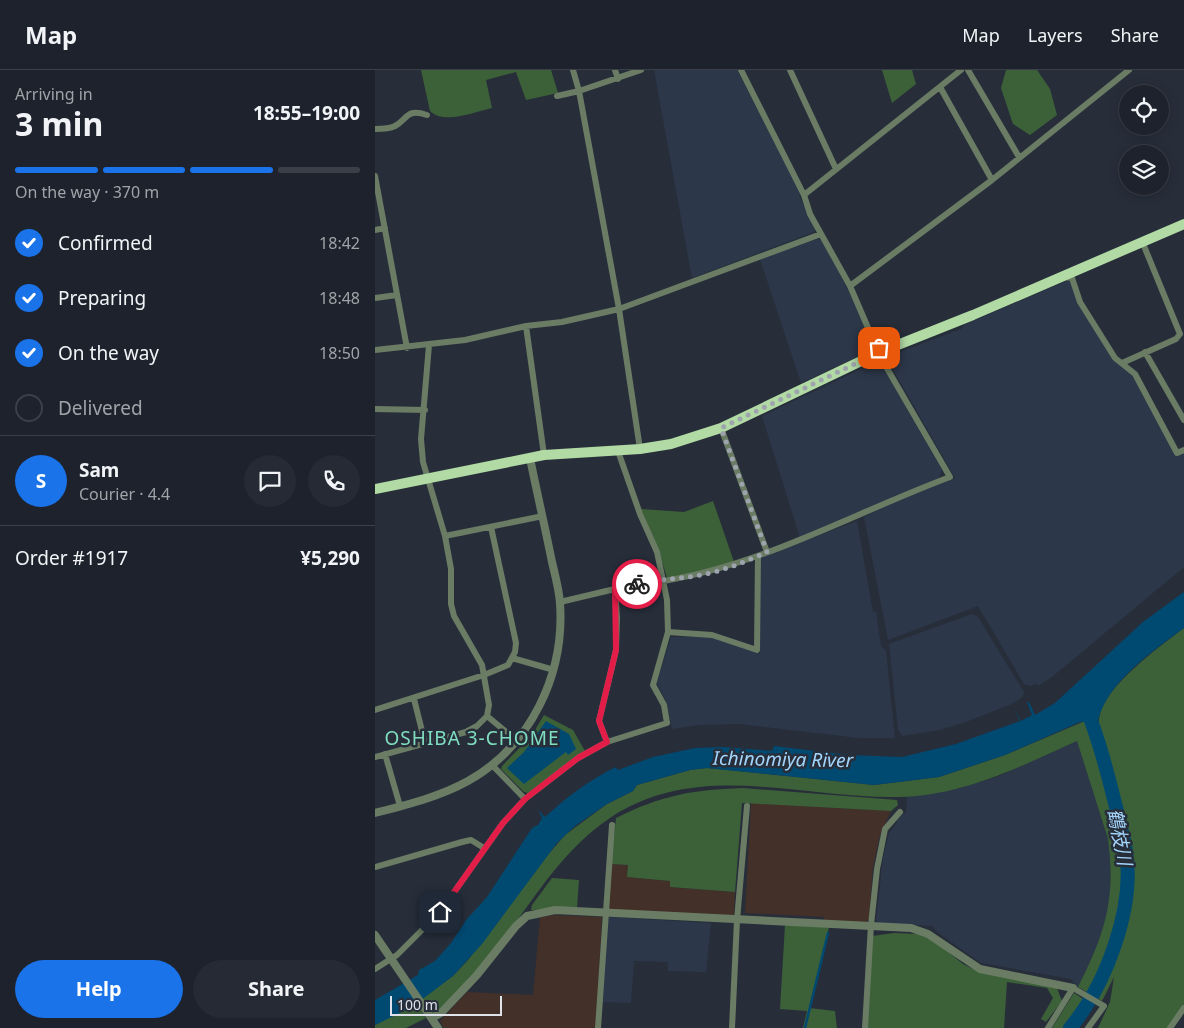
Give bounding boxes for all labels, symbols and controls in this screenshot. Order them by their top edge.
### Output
text: Map [25,18,77,51]
text: Map [962,23,1000,47]
text: Layers [1028,23,1083,47]
text: Share [1111,23,1159,47]
text: Arriving in [15,83,93,105]
map controls [1119,85,1169,195]
button: locate [1119,85,1169,135]
text: 18:55–19:00 [253,100,360,126]
text: 3 min [15,102,103,145]
button: layers [1119,145,1169,195]
text: On the way · 370 m [15,181,159,203]
icon: check [15,229,43,257]
text: Confirmed [58,230,153,256]
text: 18:42 [319,232,360,254]
icon: check [15,284,43,312]
text: Preparing [58,285,146,311]
text: 18:48 [319,287,360,309]
pin [858,327,900,369]
icon: bag [865,334,893,362]
icon: check [15,339,43,367]
text: On the way [58,340,159,366]
text: 18:50 [319,342,360,364]
text: Delivered [58,395,143,421]
button: chat [244,455,296,507]
button: phone [308,455,360,507]
text: Sam [79,457,119,483]
text: S [36,468,46,494]
text: Courier · 4.4 [79,483,170,505]
text: Order #1917 [15,545,128,571]
text: ¥5,290 [300,545,360,571]
courier [612,559,662,609]
icon: bike [623,570,651,598]
district label: OSHIBA 3-CHOME [385,725,559,751]
water label: Ichinomiya River [712,745,855,773]
water label: 鶴枝川 [1102,807,1139,869]
pin [419,891,461,933]
icon: home [426,898,454,926]
button: Help [15,960,183,1018]
button: Share [193,960,360,1018]
scale bar [390,993,503,1016]
text: 100 m [397,995,438,1014]

